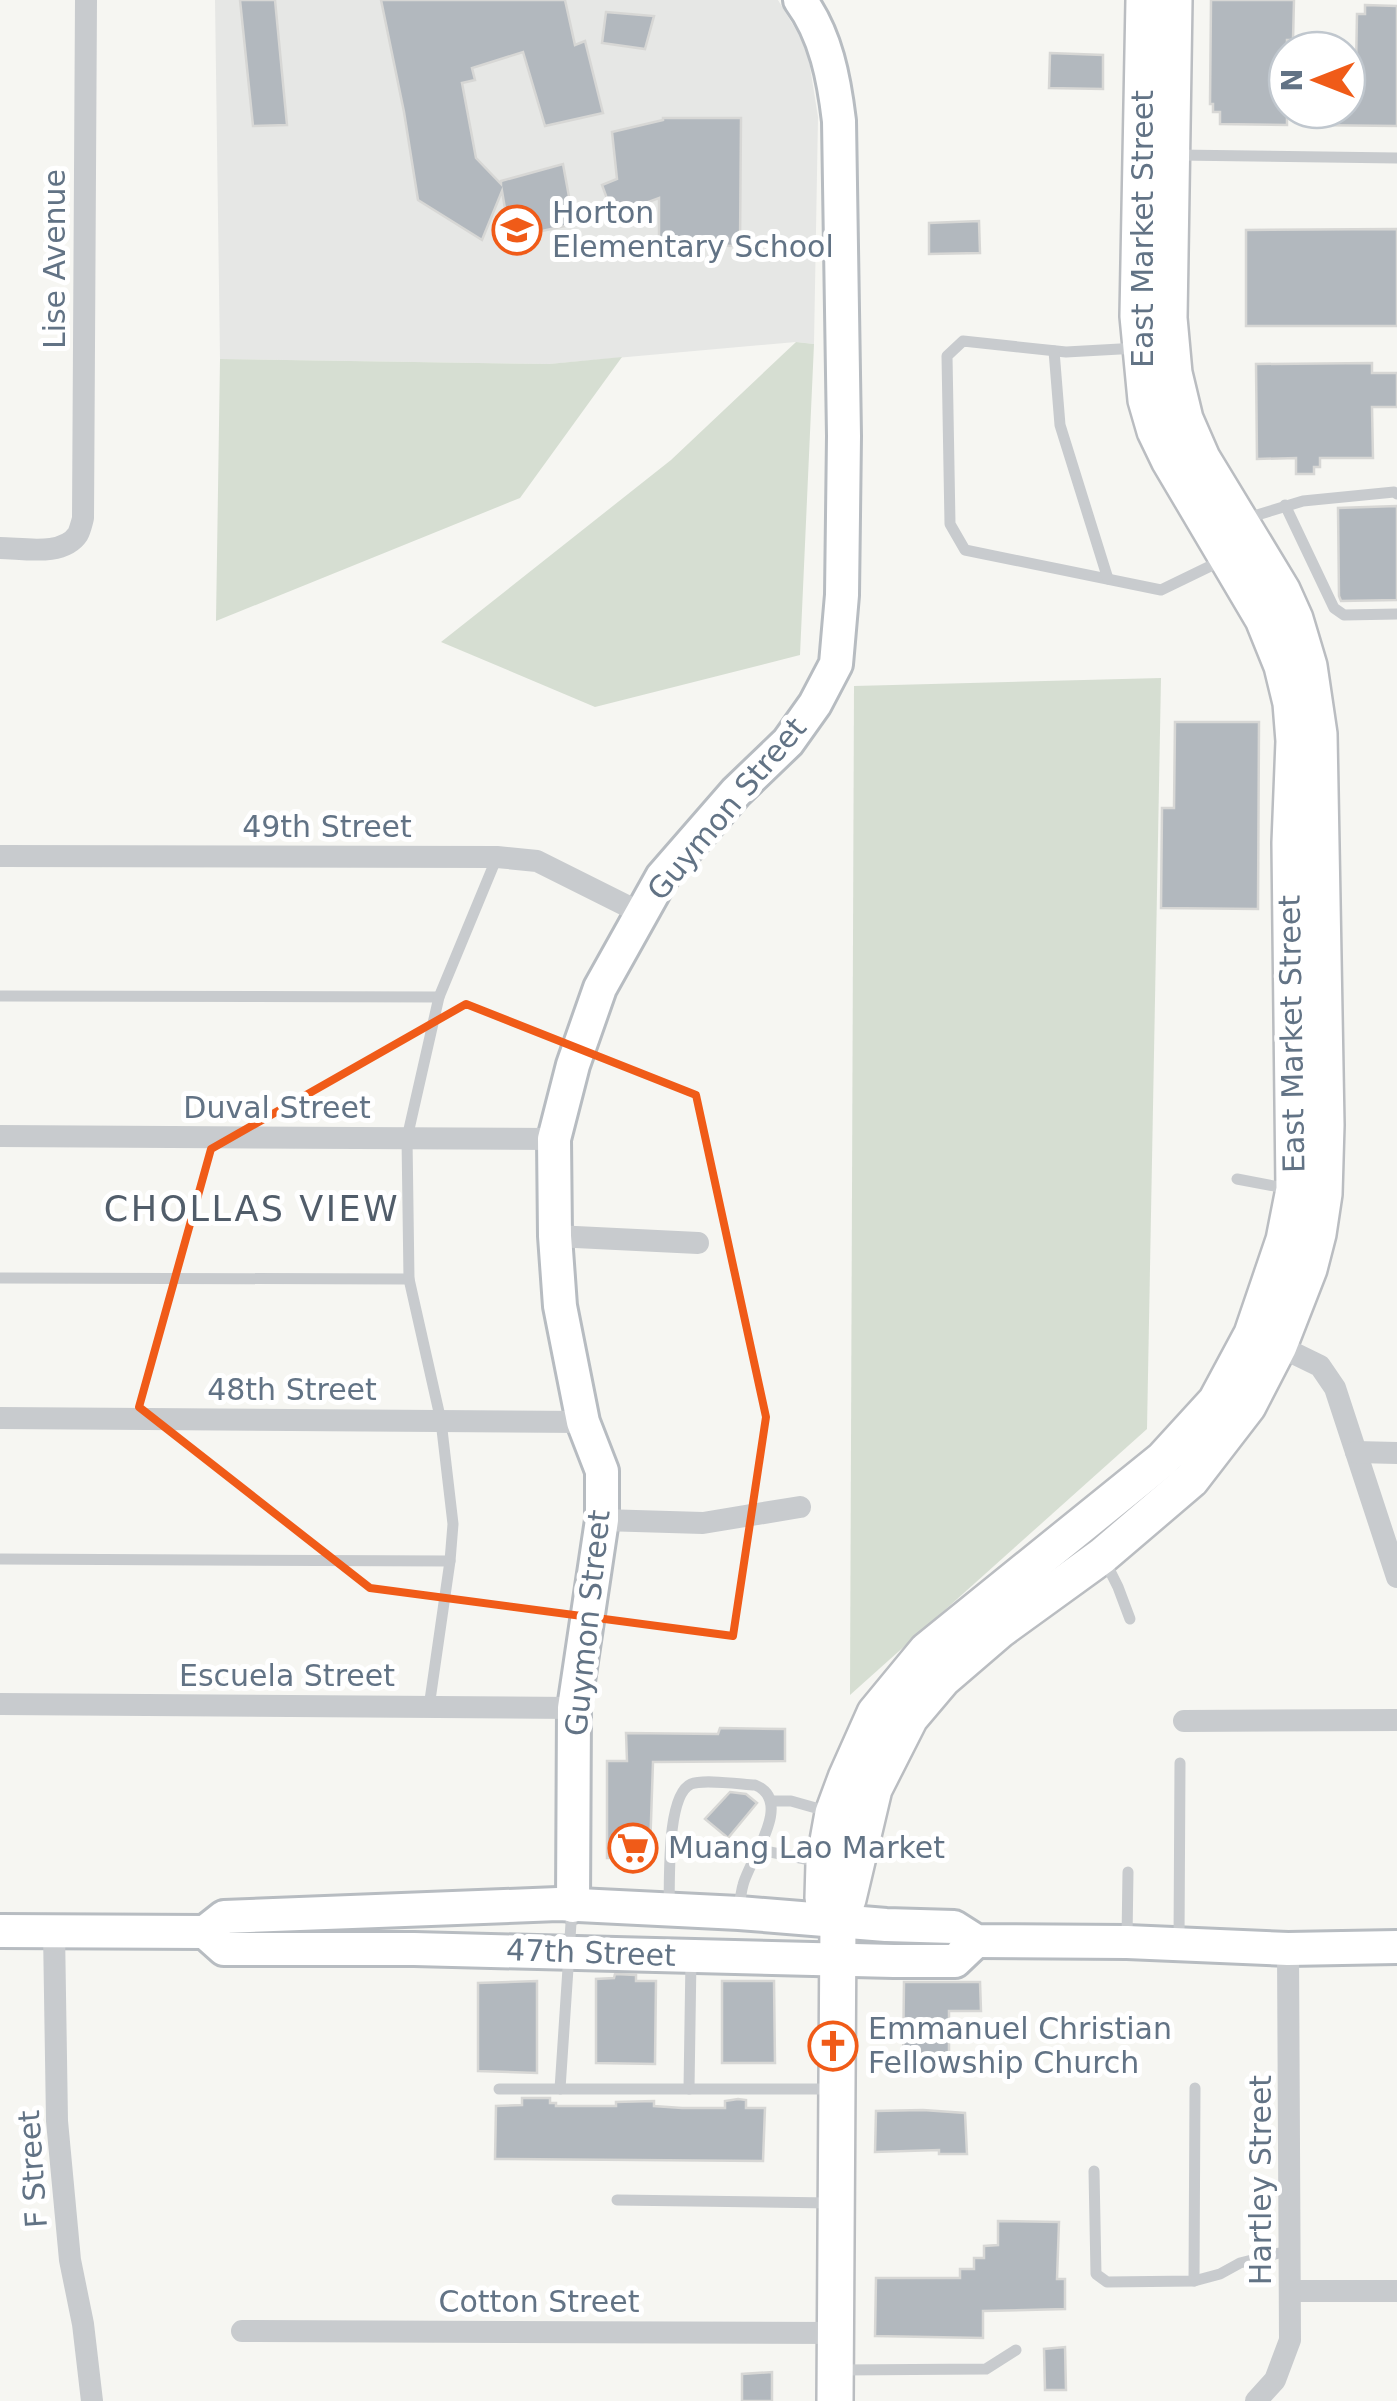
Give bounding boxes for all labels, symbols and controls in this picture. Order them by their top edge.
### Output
north arrow [1267,30,1367,130]
text: N [1276,68,1309,92]
street label: East Market Street [1125,90,1160,368]
street label: Lise Avenue [37,169,72,349]
place label: Horton Elementary School [552,195,834,264]
school or university icon: Horton Elementary School [491,204,543,256]
street label: Guymon Street [640,710,813,907]
street label: 49th Street [242,809,412,844]
street label: East Market Street [1272,894,1311,1173]
street label: Duval Street [183,1090,371,1125]
district label: CHOLLAS VIEW [104,1189,400,1229]
street label: 48th Street [207,1372,377,1407]
street label: Guymon Street [558,1508,617,1738]
street label: Escuela Street [179,1658,395,1693]
supermarket icon: Muang Lao Market [607,1822,659,1874]
place label: Muang Lao Market [668,1830,945,1865]
street label: 47th Street [506,1932,677,1973]
place label: Emmanuel Christian Fellowship Church [868,2011,1172,2080]
church icon: Emmanuel Christian Fellowship Church [807,2020,859,2072]
street label: Hartley Street [1243,2075,1278,2285]
street label: F Street [11,2109,54,2229]
street label: Cotton Street [439,2284,640,2319]

